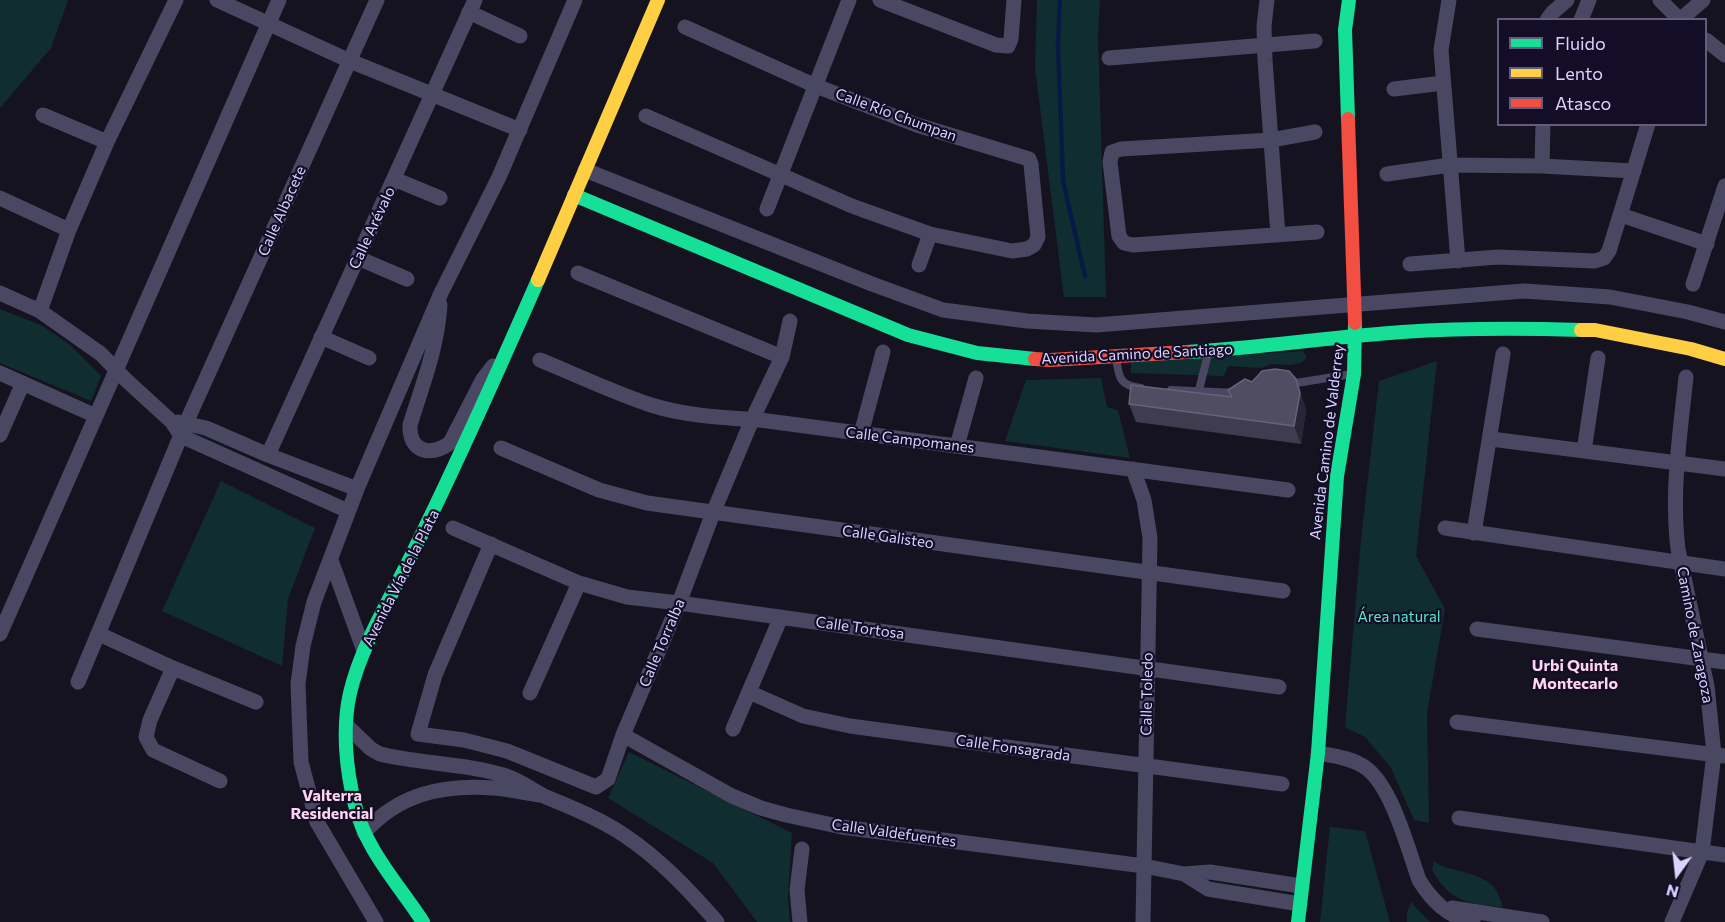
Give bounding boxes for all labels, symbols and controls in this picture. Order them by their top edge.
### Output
legend [1497,18,1707,126]
text: Fluido [1555,32,1606,54]
text: Lento [1555,62,1603,84]
street label: Calle Río Chumpan [833,85,959,145]
text: Atasco [1555,92,1611,114]
street label: Calle Albacete [254,163,310,259]
street label: Calle Arévalo [345,184,399,272]
street label: Avenida Camino de Santiago [1041,340,1233,368]
street label: Avenida Camino de Valderrey [1306,343,1348,541]
street label: Calle Campomanes [844,423,976,457]
street label: Avenida Vía de la Plata [359,507,443,649]
street label: Calle Galisteo [841,522,935,552]
street label: Camino de Zaragoza [1673,565,1717,705]
street label: Calle Torralba [635,596,689,690]
park label: Área natural [1357,608,1441,626]
street label: Calle Tortosa [814,613,906,643]
street label: Calle Toledo [1137,652,1157,736]
district label: Urbi Quinta Montecarlo [1532,656,1618,694]
street label: Calle Fonsagrada [955,731,1071,765]
district label: Valterra Residencial [291,786,373,824]
street label: Calle Valdefuentes [830,815,958,851]
north arrow [1647,844,1707,904]
text: N [1664,881,1680,903]

